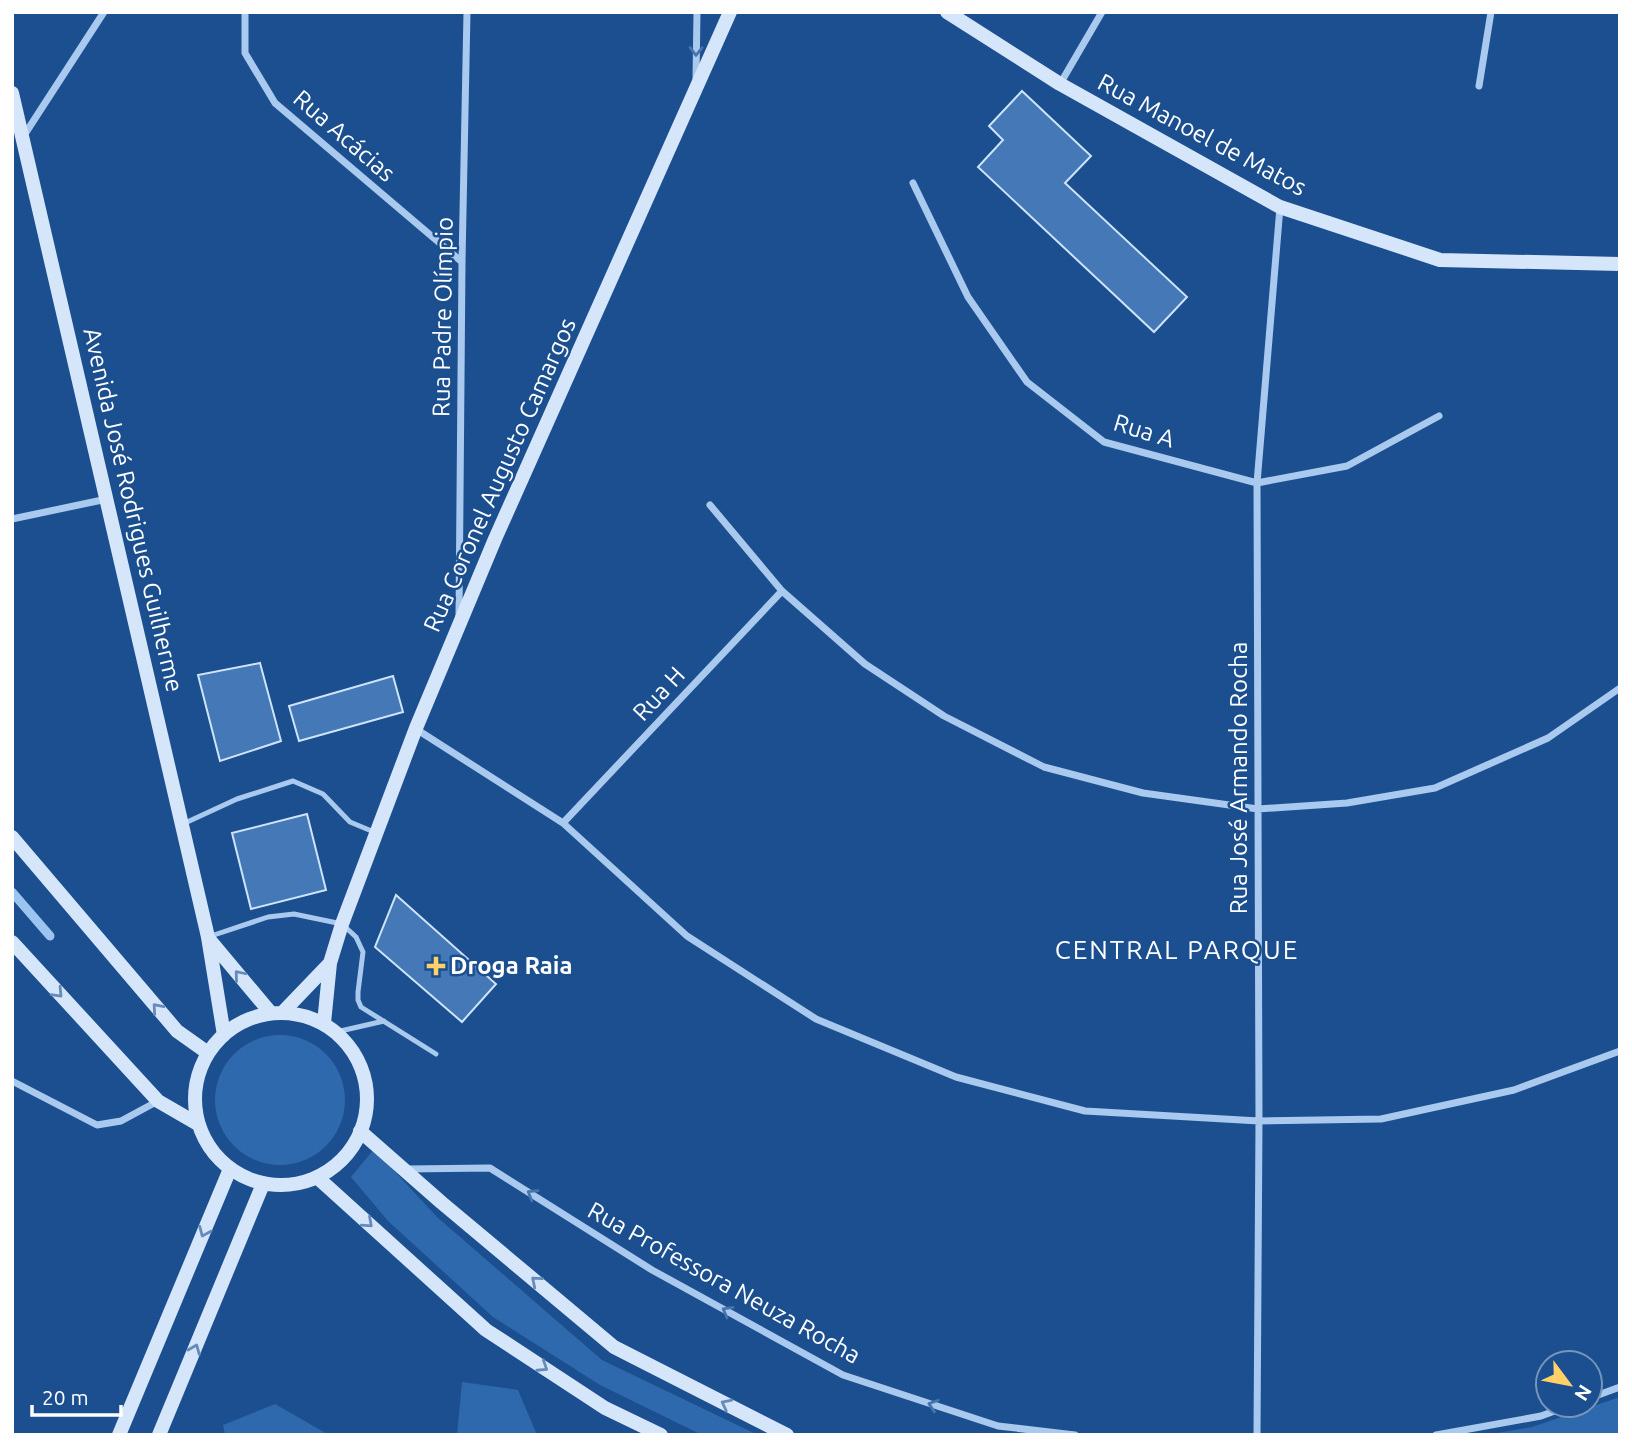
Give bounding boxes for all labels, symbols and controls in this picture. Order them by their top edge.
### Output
one-way arrow [688,46,704,56]
street label: Rua Manoel de Matos [1093,68,1311,201]
street label: Rua Acácias [288,84,400,187]
street label: Rua Padre Olímpio [427,217,458,417]
street label: Rua Coronel Augusto Camargos [418,314,581,636]
street label: Avenida José Rodrigues Guilherme [78,325,189,695]
street label: Rua A [1111,409,1178,453]
street label: Rua José Armando Rocha [1225,642,1252,914]
street label: Rua H [627,661,690,726]
district label: CENTRAL PARQUE [1055,935,1299,964]
place label: Droga Raia [450,952,573,979]
marker: Droga Raia [428,958,444,974]
one-way arrow [235,970,247,983]
one-way arrow [50,985,63,998]
one-way arrow [153,1003,165,1016]
one-way arrow [526,1189,539,1202]
street label: Rua Professora Neuza Rocha [583,1196,865,1369]
one-way arrow [360,1215,373,1228]
one-way arrow [198,1225,212,1237]
one-way arrow [532,1277,544,1290]
one-way arrow [721,1306,734,1319]
one-way arrow [186,1344,200,1356]
north arrow [1534,1349,1604,1419]
one-way arrow [536,1359,549,1372]
scale bar [32,1374,121,1418]
text: N [1570,1381,1597,1405]
text: 20 m [42,1385,89,1409]
one-way arrow [721,1398,733,1412]
one-way arrow [927,1399,940,1413]

